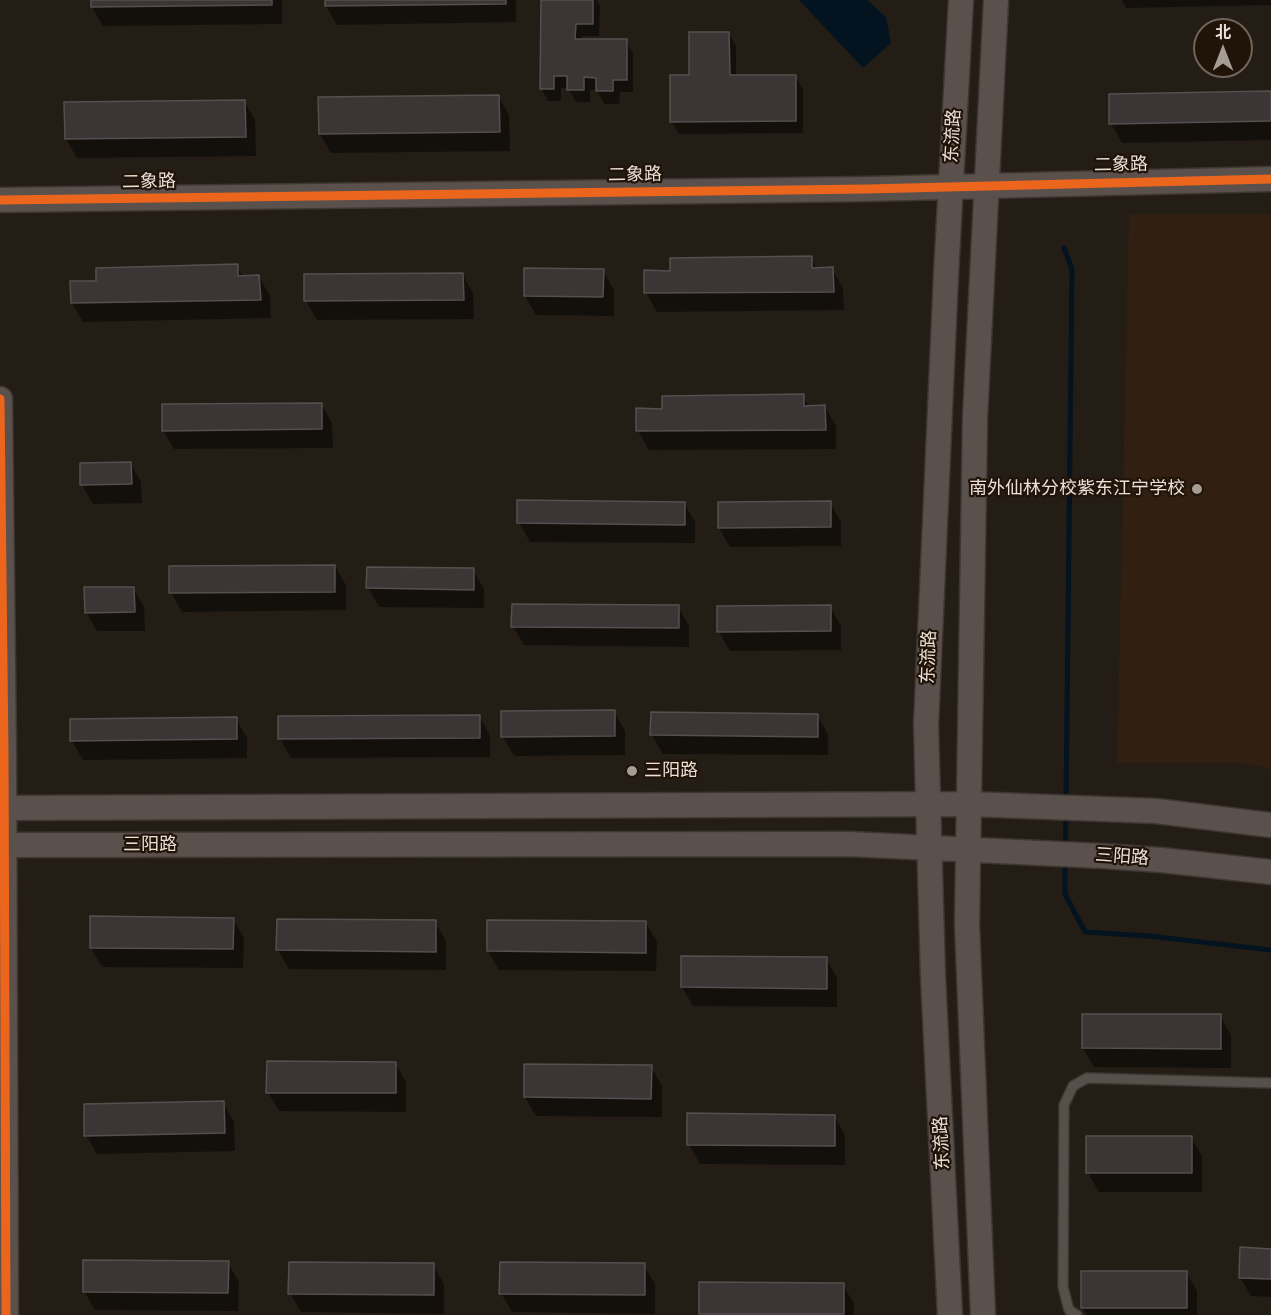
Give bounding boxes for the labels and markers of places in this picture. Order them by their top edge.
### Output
place label: 南外仙林分校紫东江宁学校 [969,478,1185,500]
marker: 南外仙林分校紫东江宁学校 [1190,482,1204,496]
place label: 三阳路 [644,760,698,782]
marker: 三阳路 [625,764,639,778]

